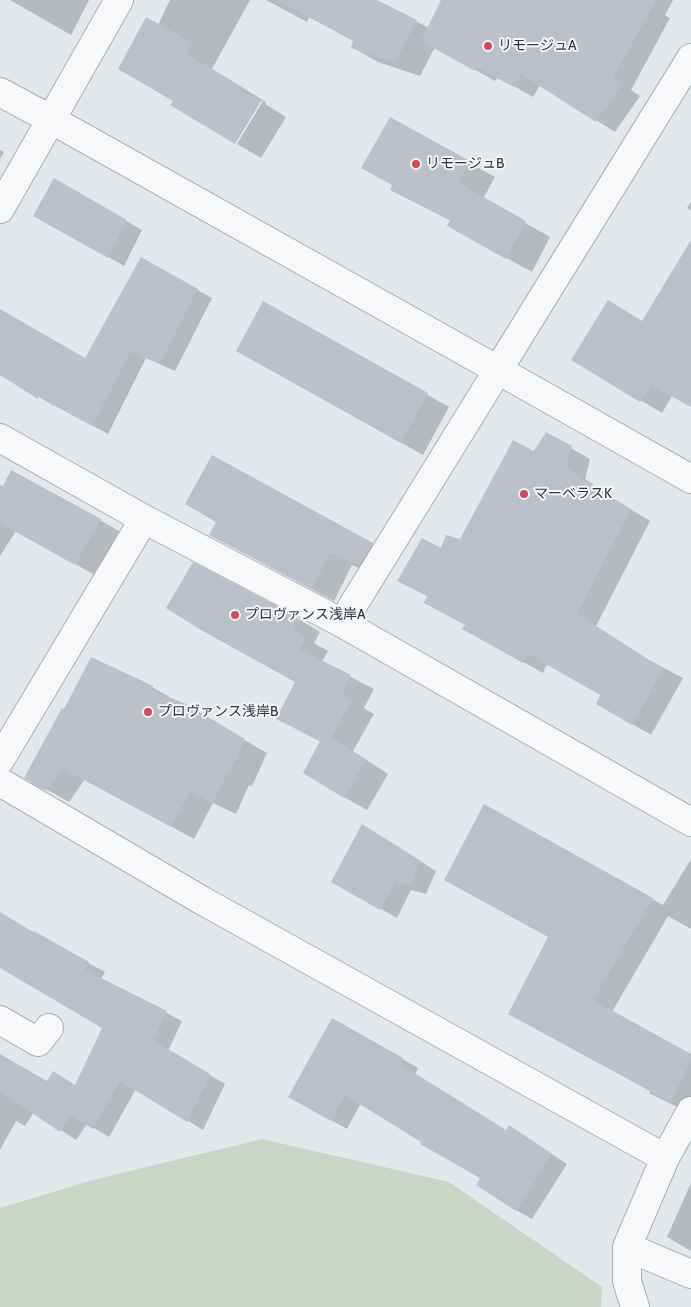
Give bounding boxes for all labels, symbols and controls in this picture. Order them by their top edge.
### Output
place label: リモージュA [498,38,577,54]
marker: リモージュA [482,40,494,52]
place label: リモージュB [426,156,504,172]
marker: リモージュB [410,158,422,170]
place label: マーベラスK [534,486,612,502]
marker: マーベラスK [518,488,530,500]
place label: プロヴァンス浅岸A [245,607,366,623]
marker: プロヴァンス浅岸A [229,609,241,621]
place label: プロヴァンス浅岸B [158,704,278,720]
marker: プロヴァンス浅岸B [142,706,154,718]

